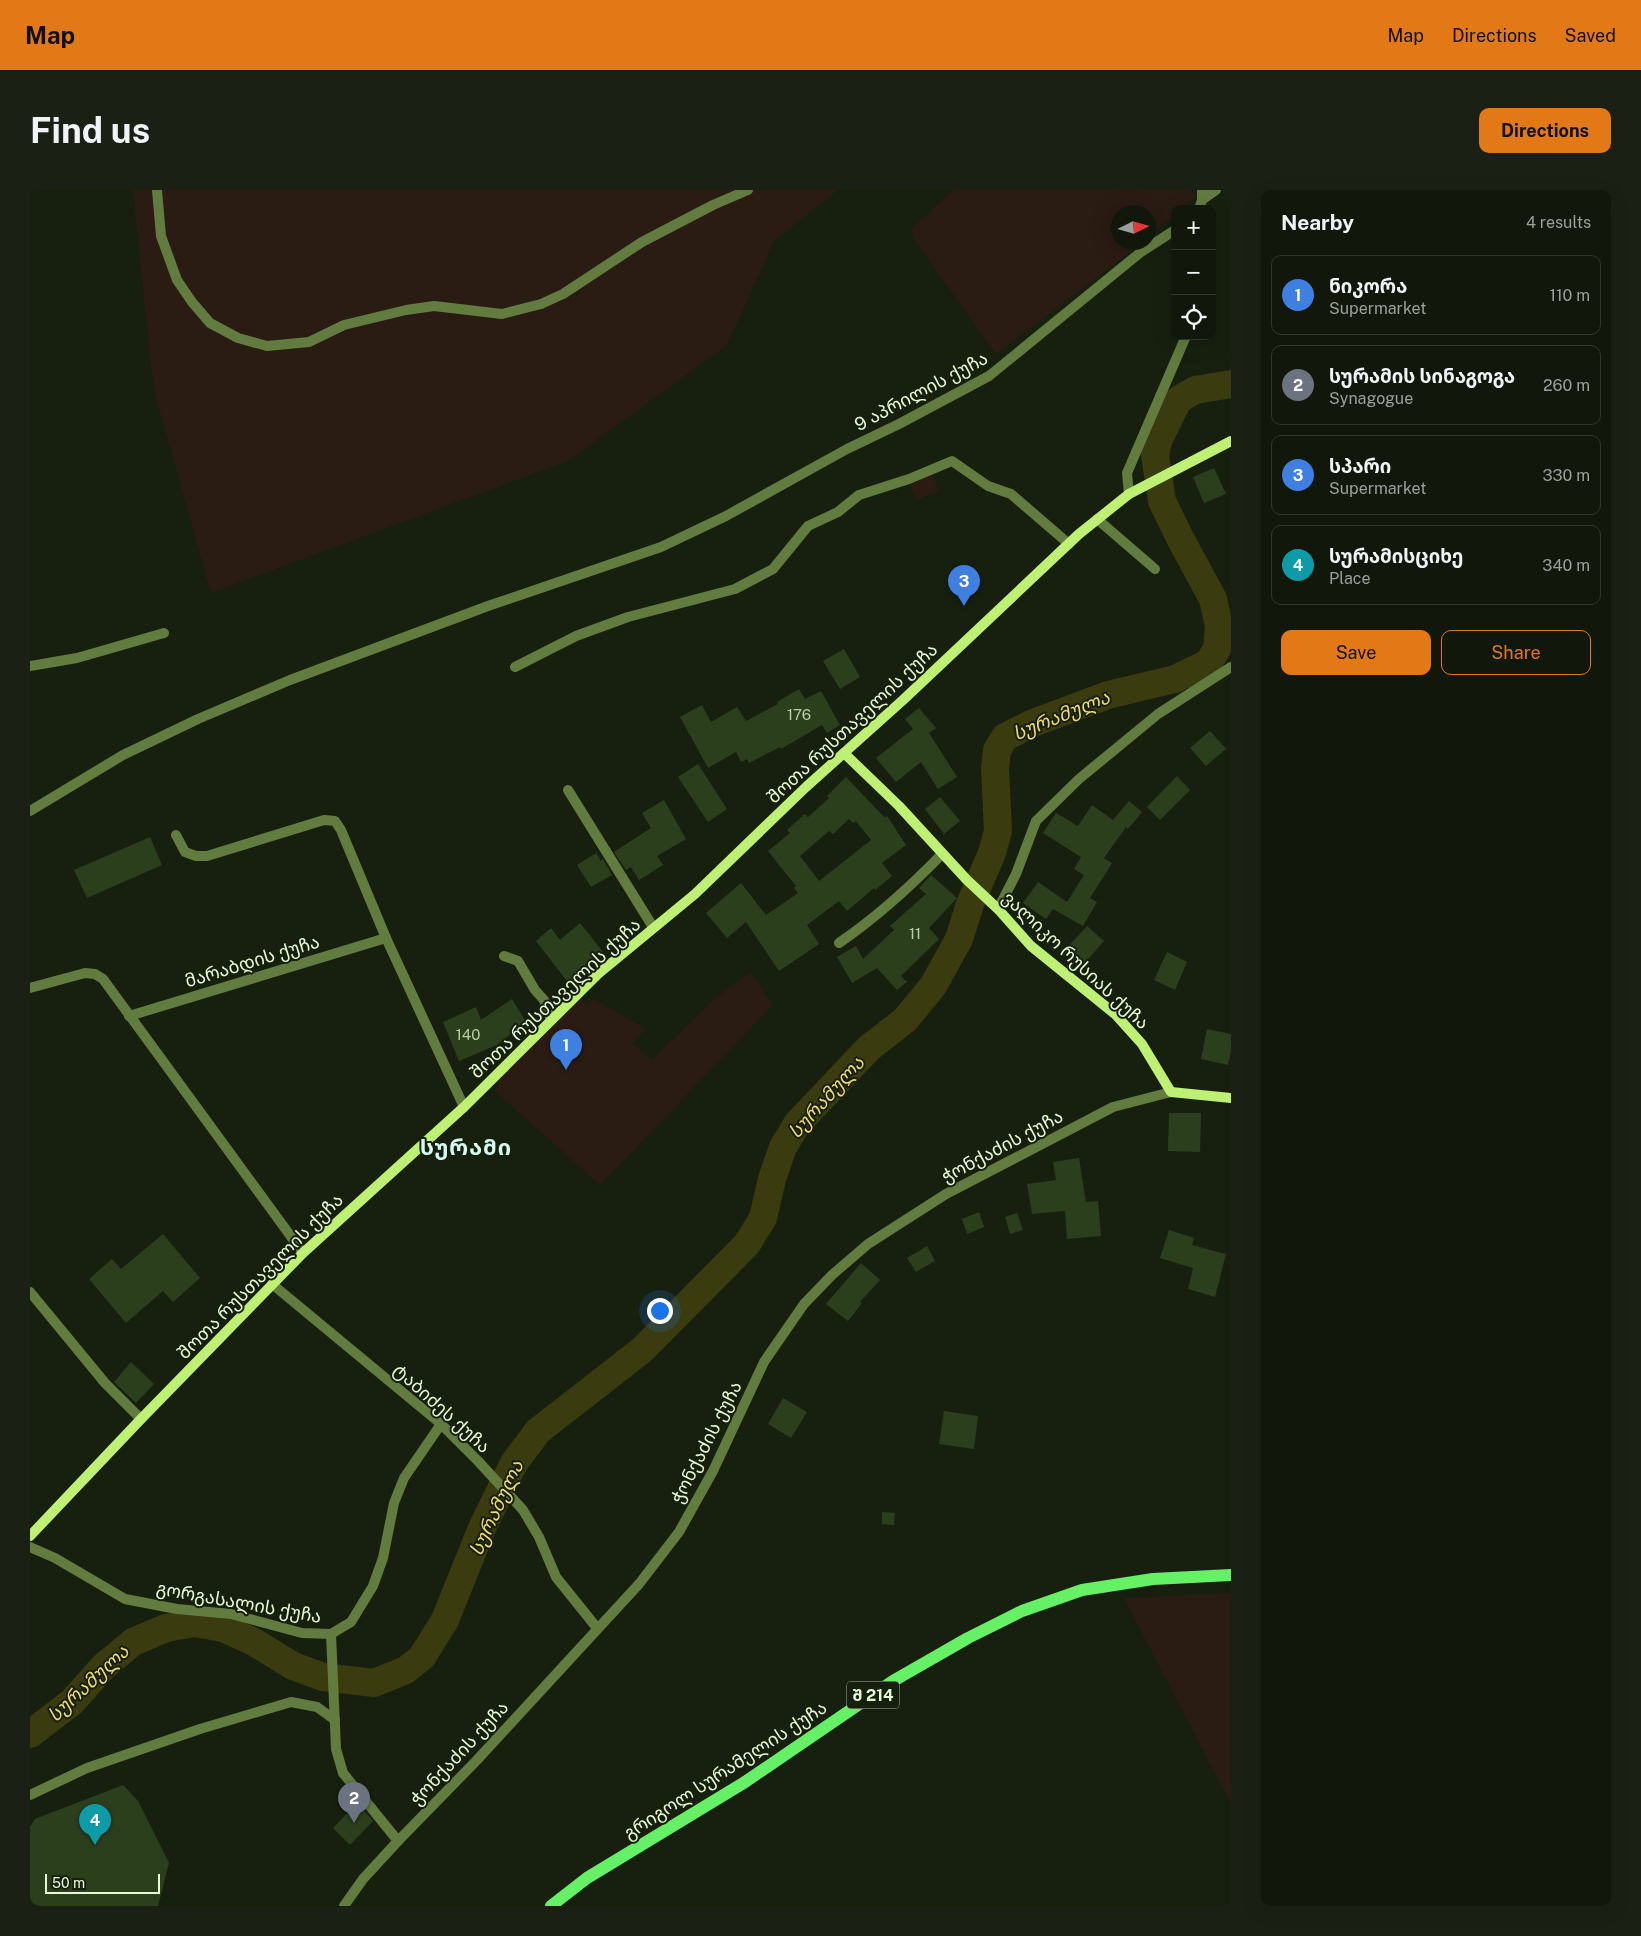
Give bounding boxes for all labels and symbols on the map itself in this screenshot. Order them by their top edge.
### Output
north arrow [1111,205,1156,250]
street label: 9 აპრილის ქუჩა [851,347,992,436]
pin: 3 [948,565,980,606]
street label: შოთა რუსთაველის ქუჩა [763,639,942,808]
water label: სურამულა [1009,685,1113,745]
house number: 176 [787,706,811,723]
street label: ვალიკო რუსიას ქუჩა [998,887,1153,1034]
street label: შოთა რუსთაველის ქუჩა [466,914,645,1083]
house number: 11 [909,925,921,942]
street label: მარაბდის ქუჩა [182,931,322,992]
house number: 140 [456,1026,480,1043]
pin: 1 [550,1029,582,1070]
water label: სურამულა [784,1051,870,1143]
street label: ჭონქაძის ქუჩა [938,1105,1067,1188]
district label: სურამი [420,1134,512,1160]
street label: შოთა რუსთაველის ქუჩა [173,1189,348,1364]
your location [647,1298,673,1324]
street label: ტაბიძეს ქუჩა [389,1359,495,1458]
street label: ჭონქაძის ქუჩა [666,1377,747,1507]
water label: სურამულა [464,1456,529,1559]
street label: გორგასალის ქუჩა [155,1577,323,1628]
water label: სურამულა [43,1640,134,1727]
road number: შ 214 [847,1682,899,1708]
street label: გრიგოლ სურამელის ქუჩა [620,1696,831,1844]
street label: ჭონქაძის ქუჩა [405,1697,513,1810]
pin: 2 [338,1782,370,1823]
pin: 4 [79,1804,111,1845]
scale bar [45,1871,160,1894]

